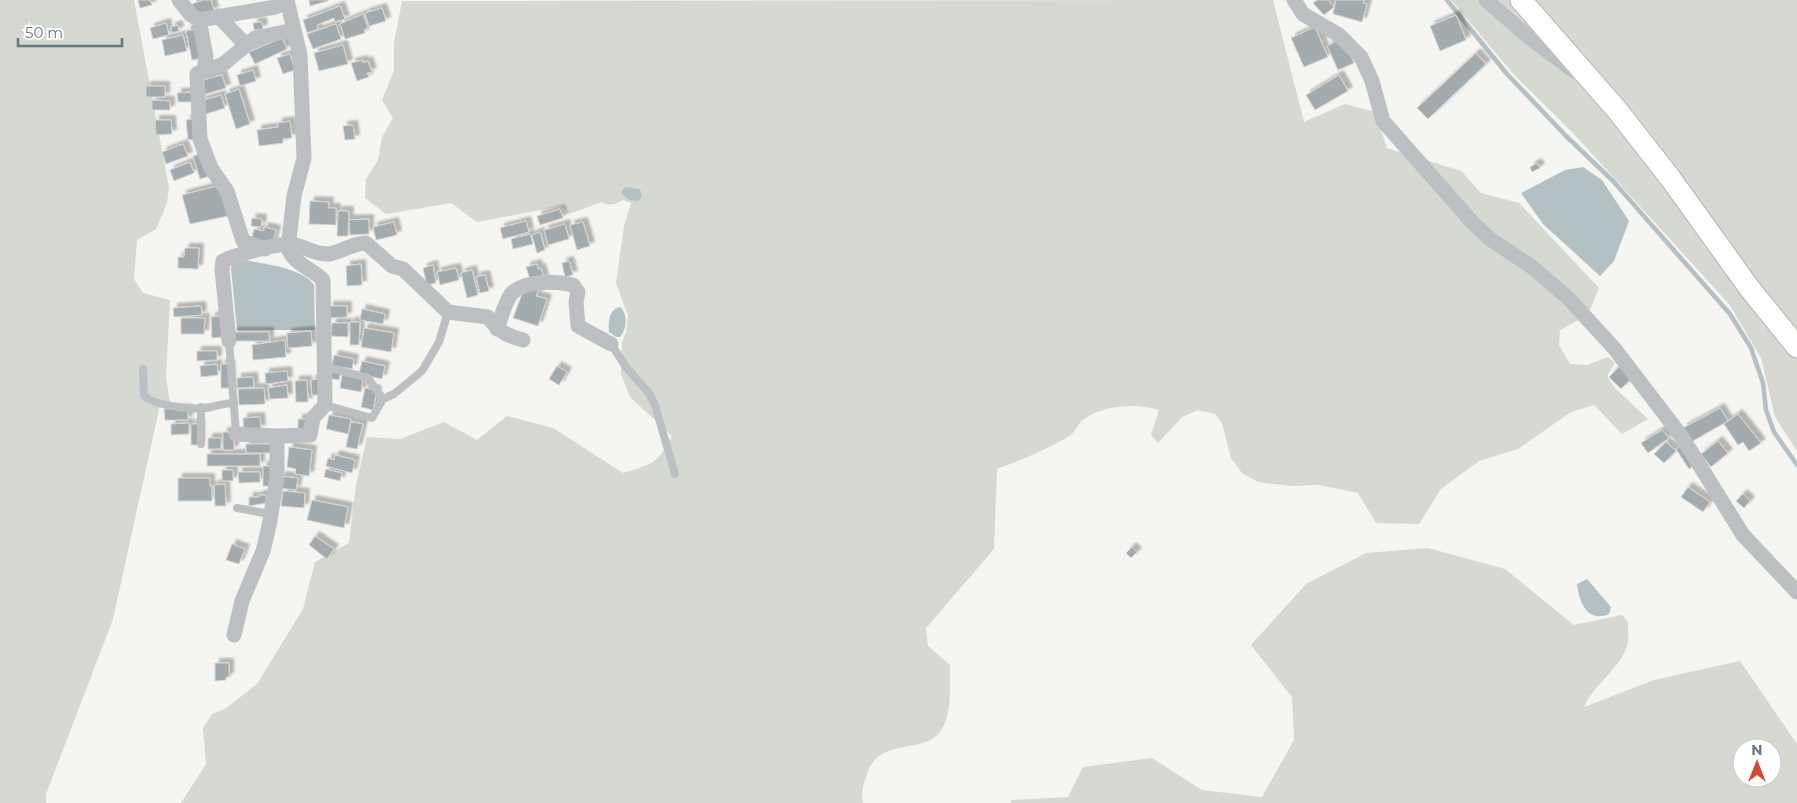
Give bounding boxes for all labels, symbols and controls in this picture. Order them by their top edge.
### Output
scale bar [18,15,121,47]
text: 50 m [25,23,63,42]
north arrow [1732,738,1782,788]
text: N [1751,741,1763,759]

